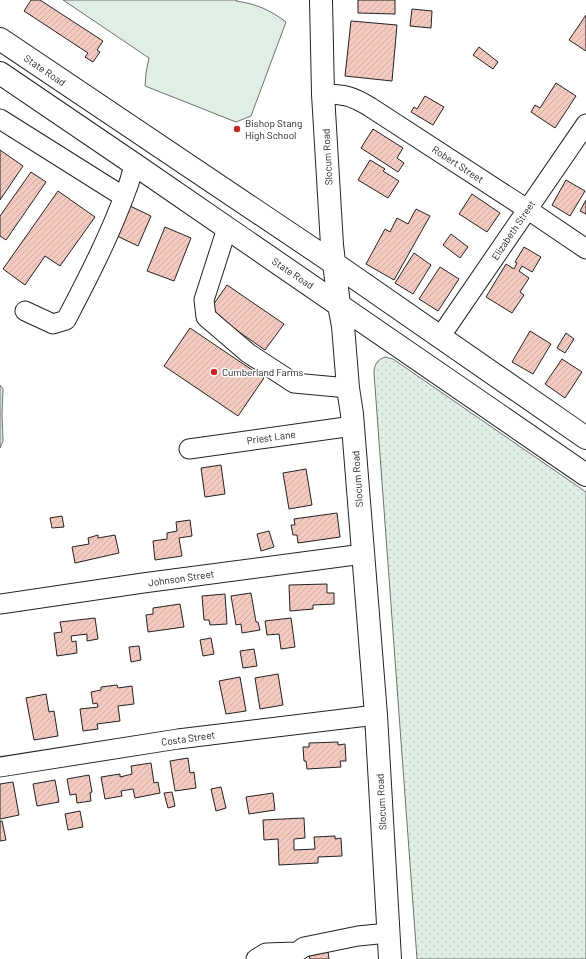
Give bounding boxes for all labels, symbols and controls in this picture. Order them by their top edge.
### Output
street label: State Road [22,52,68,88]
place label: Bishop Stang High School [245,117,302,141]
marker: Bishop Stang High School [232,124,242,134]
street label: Slocum Road [320,128,334,186]
street label: Robert Street [430,143,486,185]
street label: Elizabeth Street [489,198,538,262]
street label: State Road [270,255,316,291]
place label: Cumberland Farms [222,366,304,378]
marker: Cumberland Farms [209,367,219,377]
street label: Priest Lane [246,428,296,446]
street label: Slocum Road [349,450,365,508]
street label: Johnson Street [147,567,215,589]
street label: Costa Street [160,728,216,748]
street label: Slocum Road [374,773,388,831]

